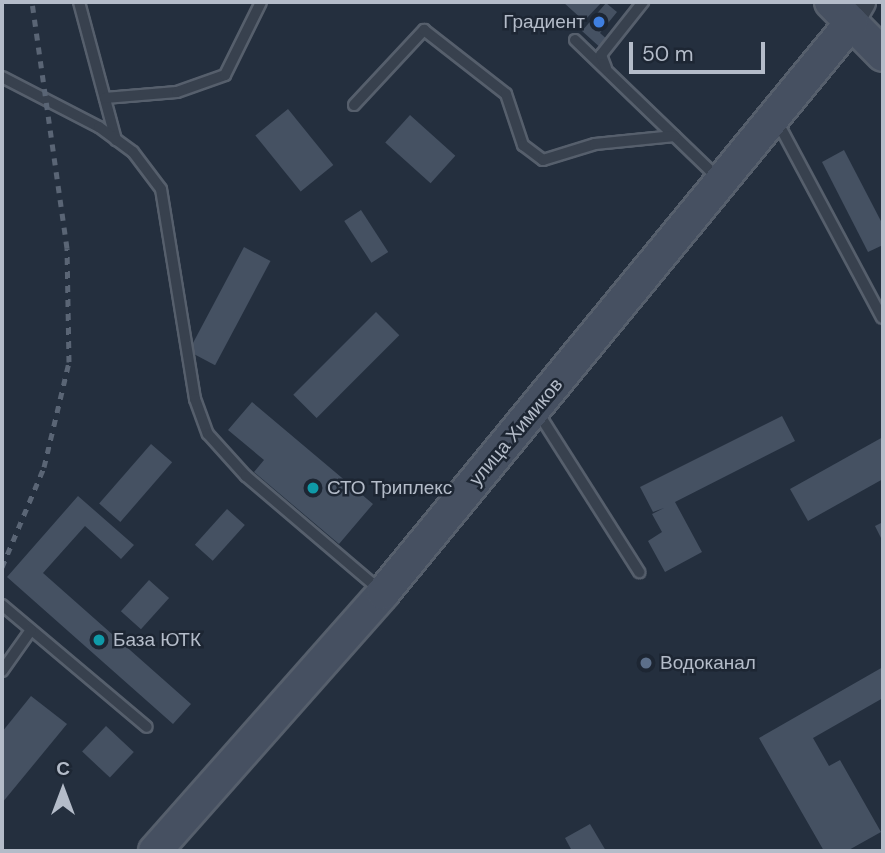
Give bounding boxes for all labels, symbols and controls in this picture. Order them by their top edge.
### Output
place label: Градиент [503,11,585,33]
marker: Градиент [591,14,607,30]
scale bar [633,28,770,72]
text: 50 m [642,40,693,68]
street label: улица Химиков [464,374,568,490]
place label: СТО Триплекс [327,477,452,499]
marker: СТО Триплекс [305,480,321,496]
place label: База ЮТК [113,629,201,651]
marker: База ЮТК [91,632,107,648]
place label: Водоканал [660,652,756,674]
marker: Водоканал [638,655,654,671]
north arrow [28,755,98,825]
text: С [56,756,70,781]

